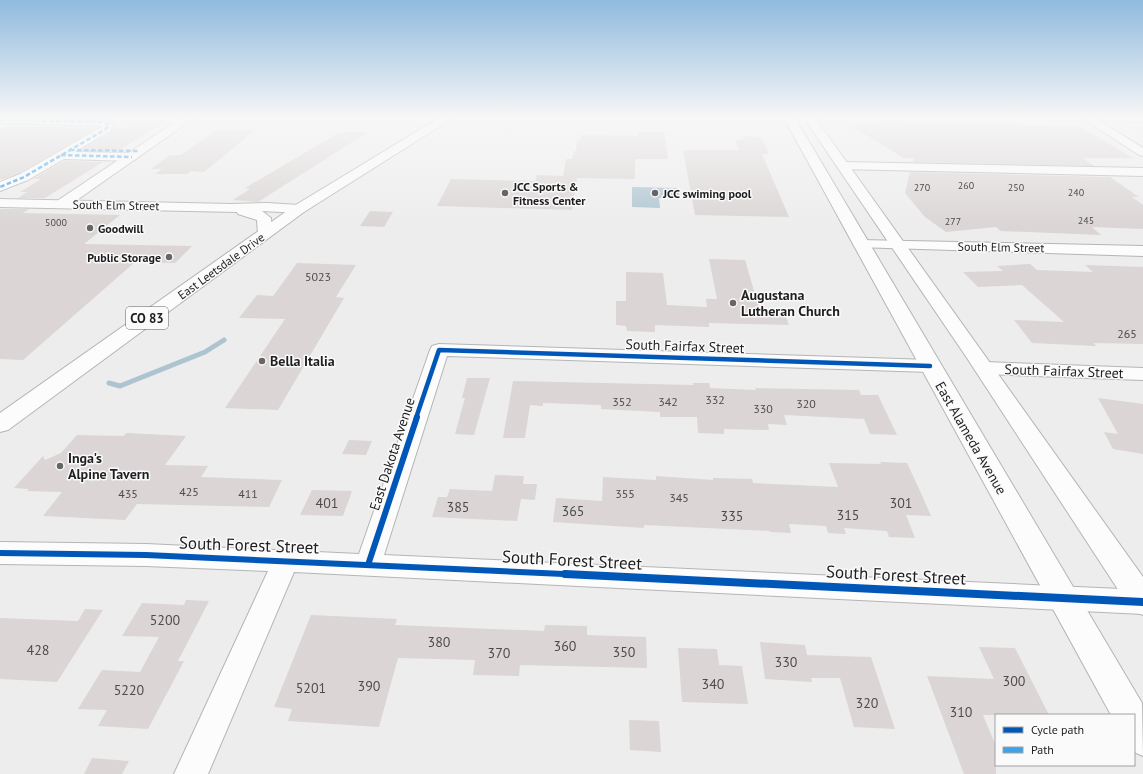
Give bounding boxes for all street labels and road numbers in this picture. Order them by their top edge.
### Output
street label: South Elm Street [73,197,159,213]
street label: East Leetsdale Drive [175,230,267,302]
street label: South Elm Street [958,239,1044,255]
road number: CO 83 [126,307,168,329]
street label: South Fairfax Street [625,335,745,357]
street label: South Fairfax Street [1004,360,1124,382]
street label: East Alameda Avenue [931,378,1011,498]
street label: East Dakota Avenue [365,395,419,513]
street label: South Forest Street [179,532,320,558]
street label: South Forest Street [501,545,643,575]
street label: South Forest Street [825,560,967,590]

